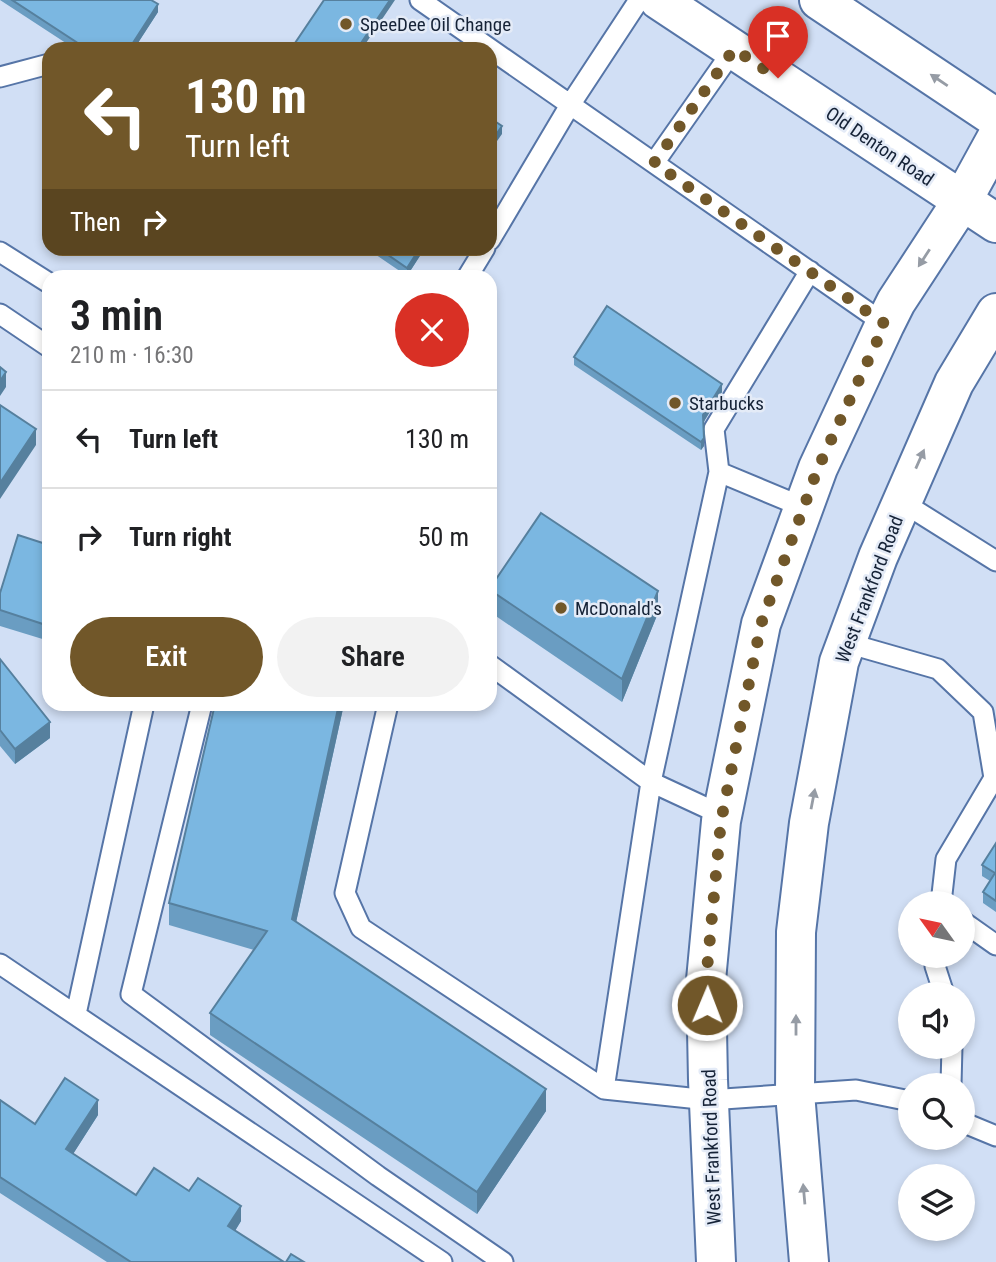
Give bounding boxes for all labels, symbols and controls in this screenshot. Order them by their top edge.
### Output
pin [748,6,808,78]
place label: SpeeDee Oil Change [360,13,511,36]
marker: SpeeDee Oil Change [338,16,354,32]
icon: arrive [759,17,797,55]
text: 130 m [185,68,307,125]
icon: left [70,70,161,161]
one-way arrow [930,73,948,87]
street label: Old Denton Road [821,102,938,191]
text: Turn left [185,127,290,165]
icon: right [135,203,173,241]
text: Then [70,207,121,237]
one-way arrow [918,249,931,268]
text: 3 min [70,291,163,340]
button: close [395,293,469,367]
text: 210 m · 16:30 [70,342,194,369]
place label: Starbucks [689,392,764,415]
marker: Starbucks [667,395,683,411]
icon: left [70,420,108,458]
text: Turn left [129,424,218,454]
text: 130 m [405,424,469,454]
one-way arrow [915,449,926,470]
street label: West Frankford Road [831,512,908,666]
icon: right [70,518,108,556]
text: Turn right [129,522,231,552]
text: 50 m [418,522,469,552]
place label: McDonald's [575,597,662,620]
marker: McDonald's [553,600,569,616]
button: Exit [70,617,263,697]
button: Share [277,617,469,697]
one-way arrow [808,788,819,810]
north arrow [898,891,975,968]
map controls [898,891,975,1241]
position arrow [670,968,744,1042]
button: sound [898,982,975,1059]
one-way arrow [790,1014,801,1036]
street label: West Frankford Road [697,1069,726,1225]
button: search [898,1073,975,1150]
button: layers [898,1164,975,1241]
one-way arrow [798,1183,809,1205]

